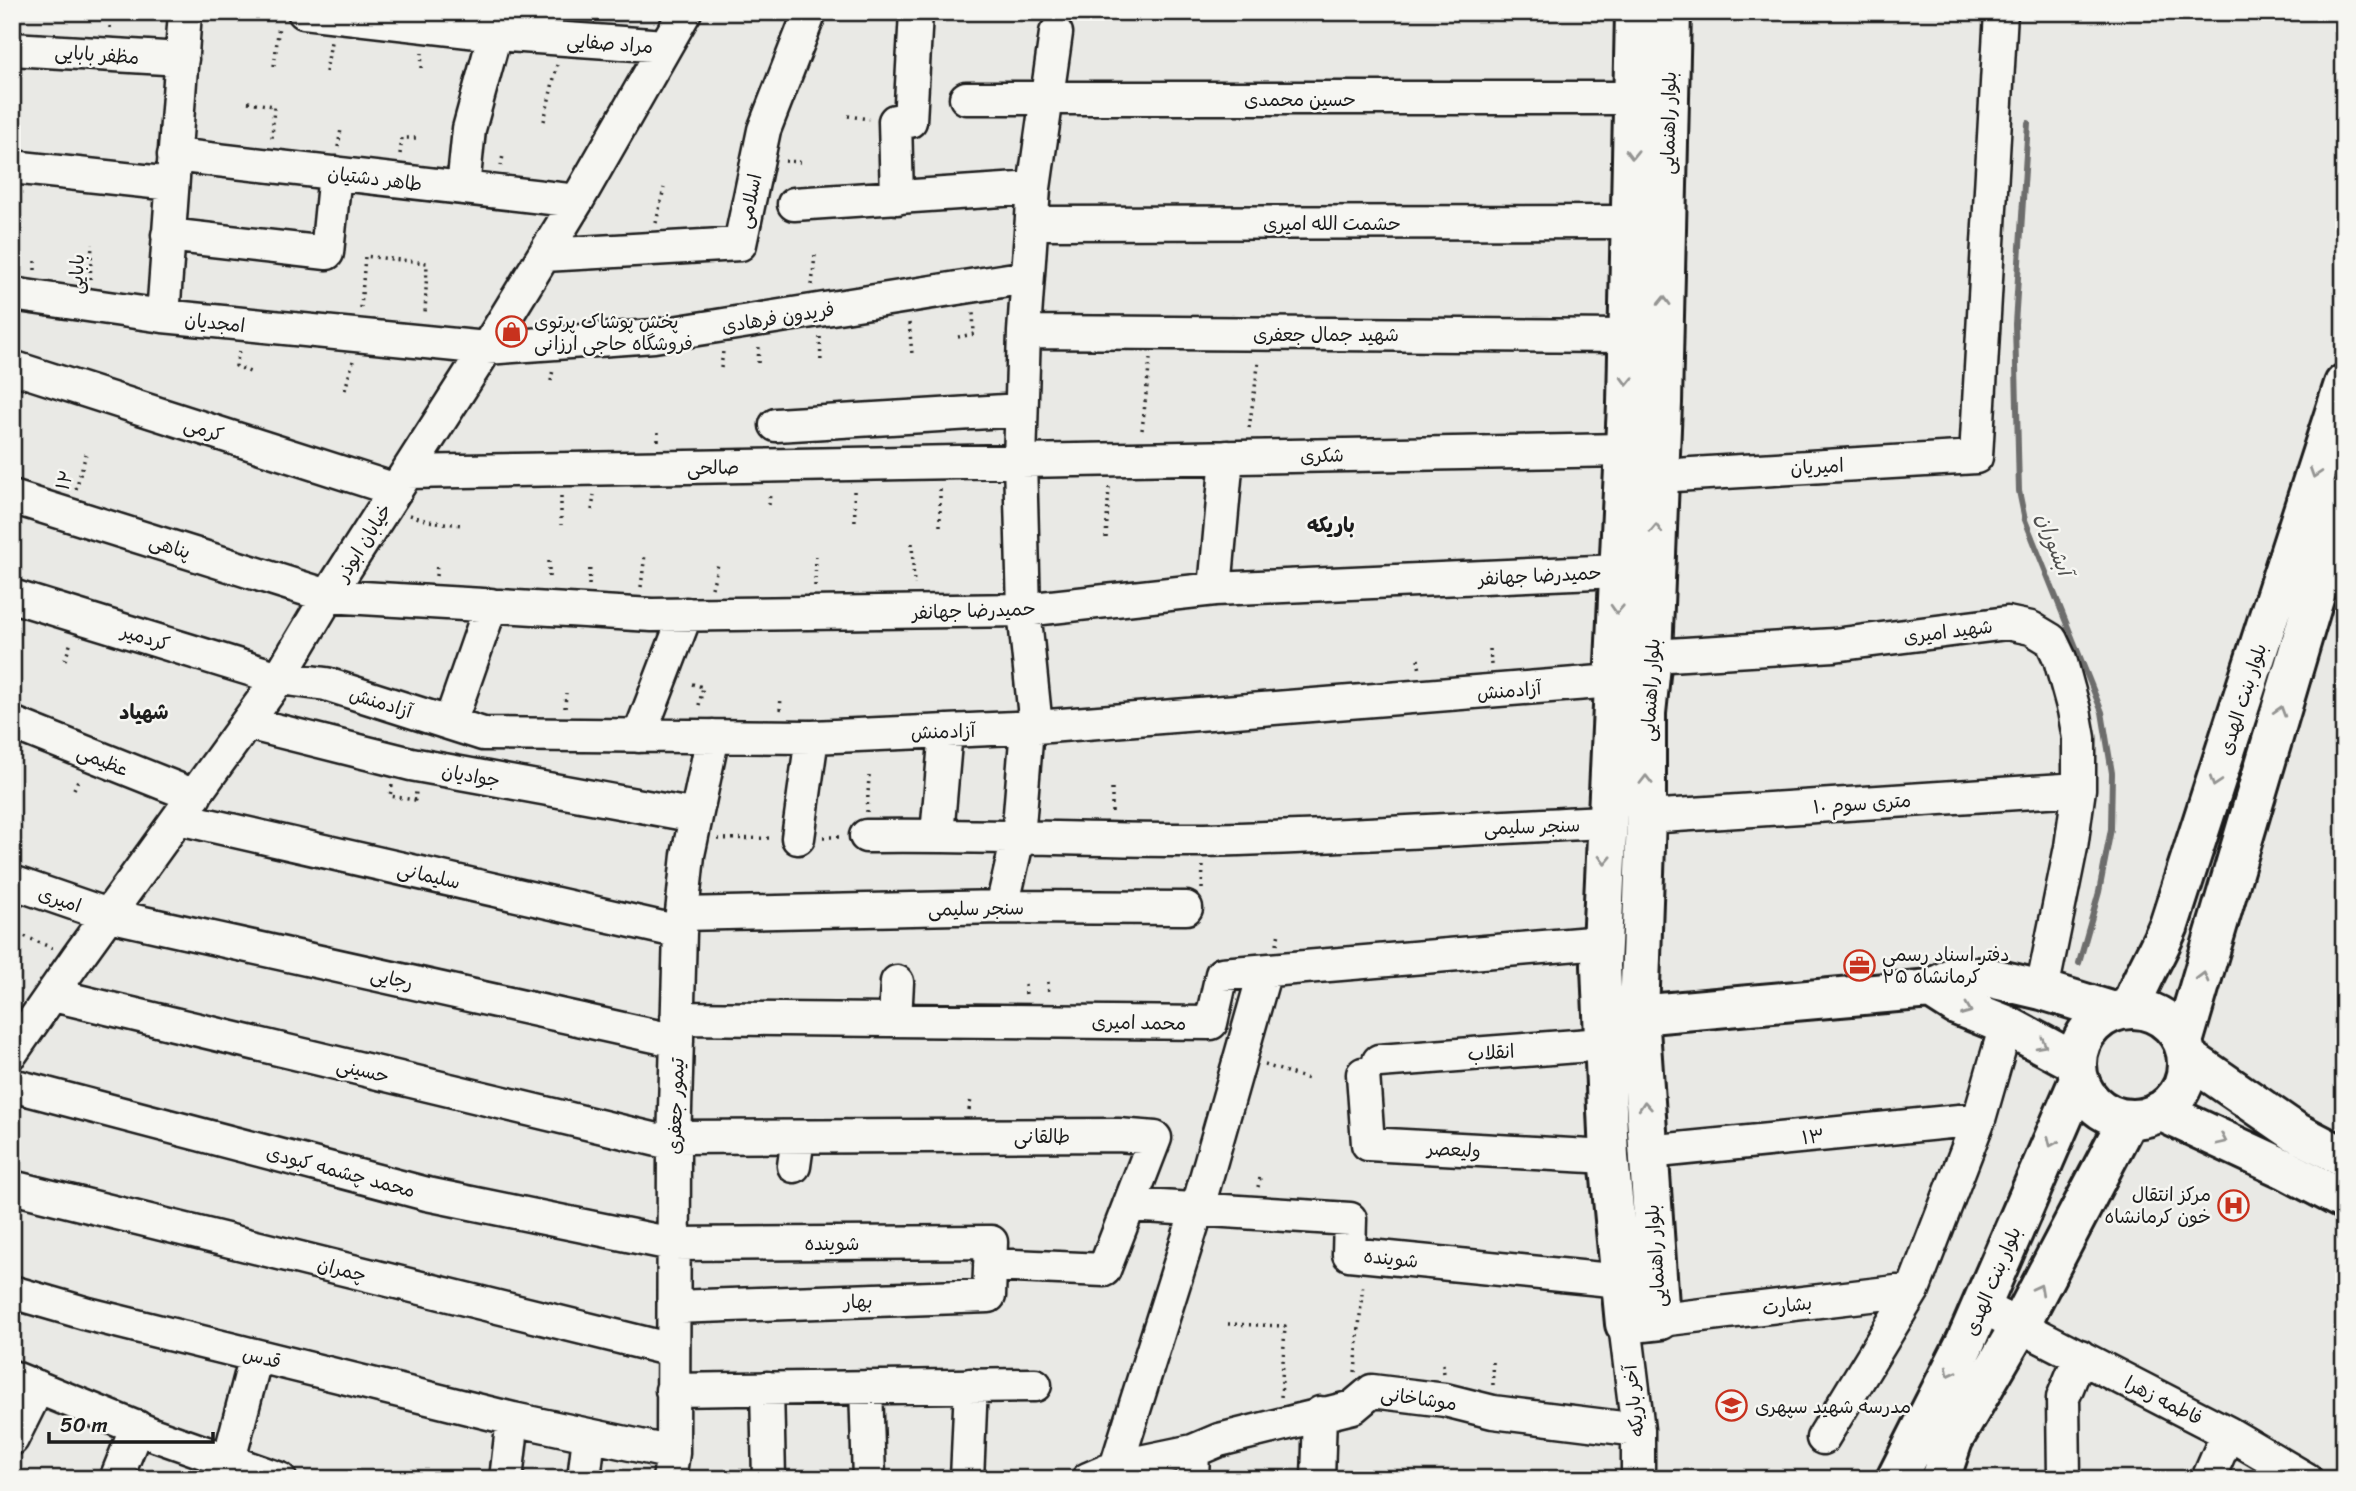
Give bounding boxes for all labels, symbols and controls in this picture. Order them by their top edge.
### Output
street label: مراد صفایی [566,24,654,63]
street label: مظفر بابایی [54,35,140,74]
street label: بلوار راهنمایی [1651,71,1686,175]
street label: حسین محمدی [1244,83,1356,116]
one-way arrow [1624,149,1640,160]
street label: طاهر دشتیان [326,156,424,201]
street label: اسلامی [728,171,771,232]
street label: حشمت الله امیری [1263,207,1401,240]
street label: بابایی [59,253,94,295]
street label: فریدون فرهادی [719,292,837,343]
one-way arrow [1656,296,1672,306]
street label: امجدیان [183,303,247,342]
place label: پخش پوشاک پرتوی فروشگاه حاجی ارزانی [534,305,693,360]
shop icon: پخش پوشاک پرتوی فروشگاه حاجی ارزانی [494,315,528,349]
street label: شهید جمال جعفری [1253,318,1399,351]
one-way arrow [1619,377,1635,387]
street label: کرمی [180,408,228,451]
street label: شکری [1300,439,1344,472]
street label: امیریان [1789,449,1845,484]
street label: صالحی [687,451,740,484]
street label: ۱۲ [46,466,83,494]
one-way arrow [2309,466,2323,478]
street label: خیابان ابوذر [325,497,401,590]
district label: باریکه [1307,506,1355,544]
water label: آبشوران [2025,507,2085,586]
one-way arrow [1649,523,1664,534]
street label: پناهی [145,525,195,568]
street label: حمیدرضا جهانفر [1476,556,1602,595]
street label: حمیدرضا جهانفر [910,592,1036,629]
one-way arrow [1610,603,1625,614]
street label: شهید امیری [1902,610,1995,653]
street label: کردمیر [116,614,174,660]
street label: بلوار راهنمایی [1631,638,1670,742]
street label: بلوار بنت الهدی [2209,639,2276,759]
street label: آزادمنش [1476,671,1544,710]
street label: آزادمنش [345,677,418,728]
district label: شهیاد [119,693,169,731]
one-way arrow [2271,705,2286,717]
street label: آزادمنش [910,714,977,749]
street label: عظیمی [72,735,134,786]
street label: جوادیان [439,754,503,797]
one-way arrow [1638,775,1654,785]
one-way arrow [2209,776,2223,788]
street label: ۱۰ متری سوم [1812,784,1912,823]
street label: سنجر سلیمی [1483,808,1581,845]
street label: سلیمانی [394,852,464,899]
one-way arrow [1598,855,1613,866]
street label: امیری [34,877,86,922]
street label: سنجر سلیمی [928,891,1024,926]
place label: دفتر اسناد رسمی ۲۵ کرمانشاه [1882,938,2010,993]
office icon: دفتر اسناد رسمی ۲۵ کرمانشاه [1842,948,1876,982]
street label: رجایی [367,958,417,999]
one-way arrow [2195,971,2209,983]
one-way arrow [1961,1001,1973,1015]
street label: محمد امیری [1091,1005,1187,1040]
street label: انقلاب [1466,1034,1516,1071]
one-way arrow [2035,1036,2047,1049]
street label: حسینی [333,1048,393,1093]
street label: تیمور جعفری [657,1056,694,1155]
one-way arrow [1638,1100,1653,1111]
street label: ۱۳ [1800,1119,1826,1154]
street label: طالقانی [1014,1120,1070,1153]
street label: ولیعصر [1424,1132,1482,1167]
one-way arrow [2215,1132,2227,1146]
one-way arrow [2046,1135,2060,1147]
street label: محمد چشمه کبودی [263,1136,419,1207]
place label: مرکز انتقال خون کرمانشاه [2105,1178,2211,1233]
hospital icon: مرکز انتقال خون کرمانشاه [2217,1188,2251,1222]
street label: بلوار راهنمایی [1635,1203,1676,1309]
street label: بلوار بنت الهدی [1955,1221,2030,1341]
street label: شوینده [804,1227,860,1260]
street label: شوینده [1362,1239,1420,1278]
street label: چمران [314,1247,370,1291]
one-way arrow [2031,1283,2045,1296]
street label: بهار [841,1285,873,1319]
street label: بشارت [1760,1286,1814,1325]
street label: قدس [239,1337,285,1378]
street label: آخر باریکه [1613,1362,1654,1438]
one-way arrow [1944,1365,1958,1377]
street label: فاطمه زهرا [2119,1367,2209,1434]
street label: موشاخانی [1379,1377,1459,1420]
school or university icon: مدرسه شهید سپهری [1715,1389,1749,1423]
place label: مدرسه شهید سپهری [1755,1390,1911,1423]
scale bar [49,1400,214,1444]
text: 50 m [60,1406,108,1444]

